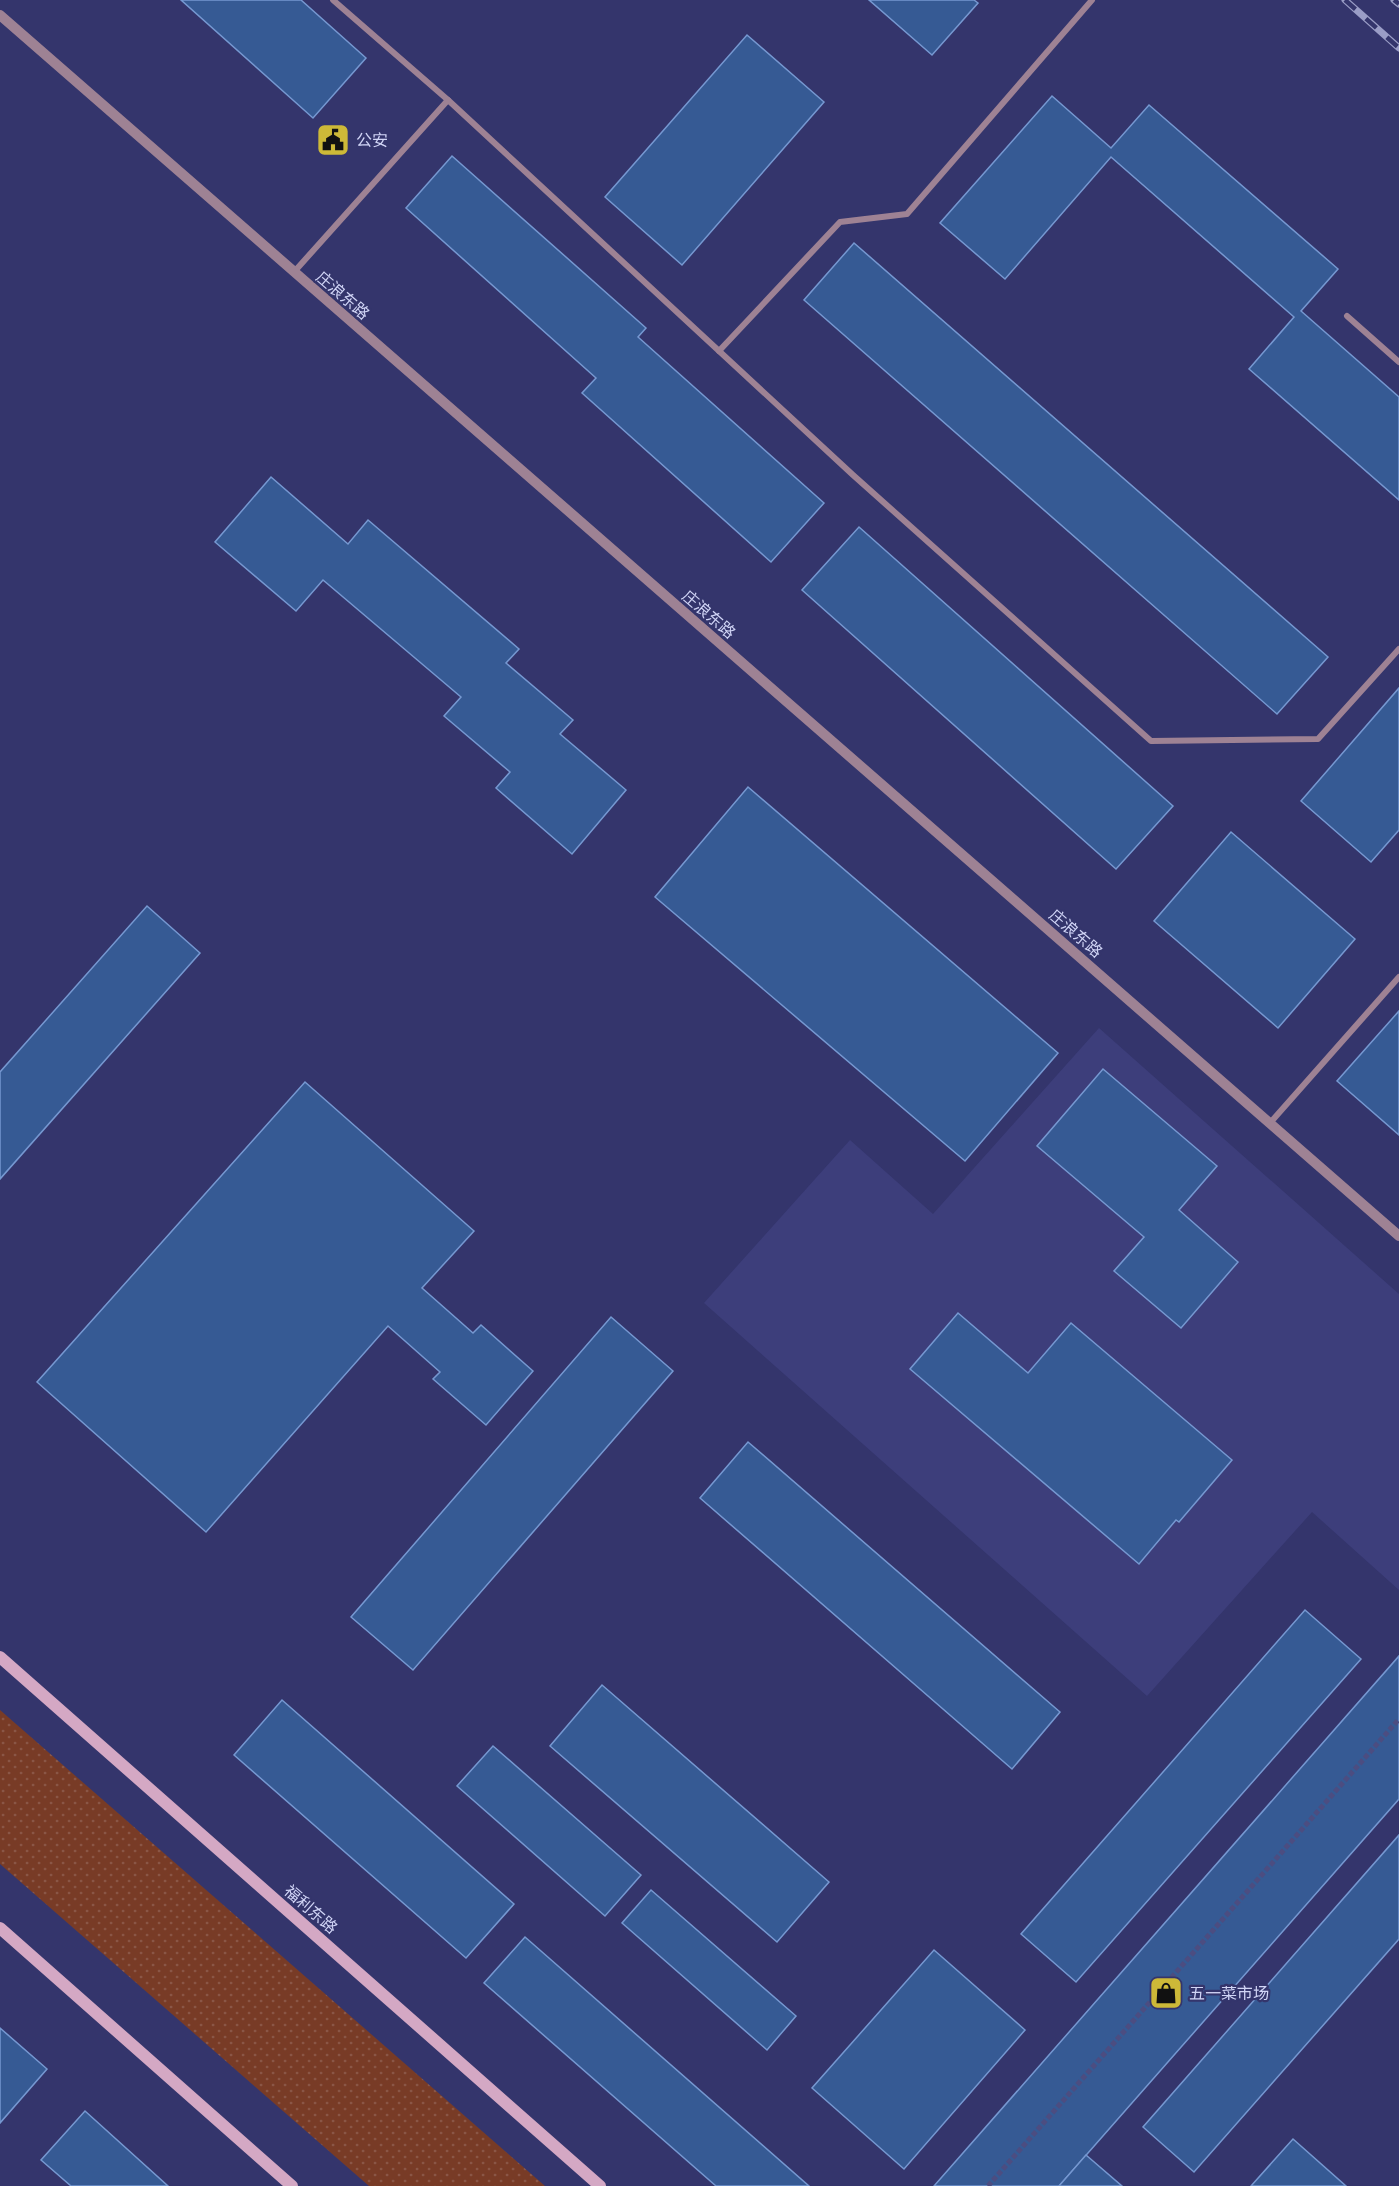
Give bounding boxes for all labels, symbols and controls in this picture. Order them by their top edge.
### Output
public building icon: 公安 [315,122,351,158]
place label: 公安 [356,130,388,150]
street label: 庄浪东路 [312,266,374,324]
street label: 庄浪东路 [678,585,740,643]
street label: 庄浪东路 [1045,904,1107,962]
street label: 福利东路 [280,1880,342,1938]
shop icon: 五一菜市场 [1148,1975,1184,2011]
place label: 五一菜市场 [1189,1983,1269,2003]

